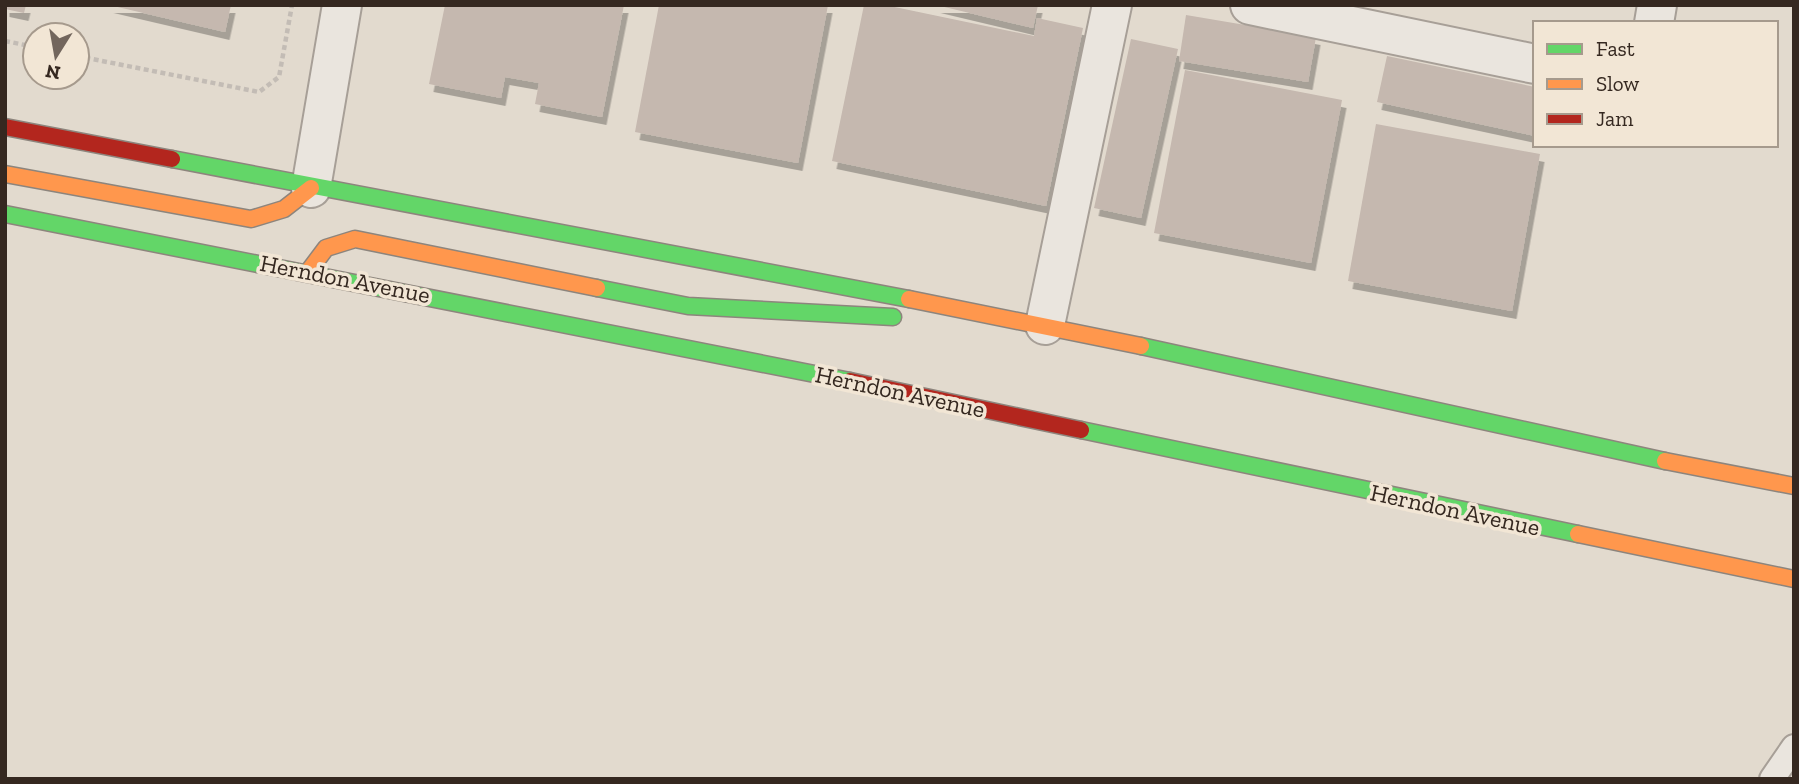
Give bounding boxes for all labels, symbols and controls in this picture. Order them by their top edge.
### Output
north arrow [21,21,91,91]
legend [1533,21,1778,147]
text: Fast [1596,36,1635,61]
text: N [44,60,62,85]
text: Slow [1596,71,1639,96]
text: Jam [1596,106,1633,131]
street label: Herndon Avenue [258,248,433,309]
street label: Herndon Avenue [813,359,988,424]
street label: Herndon Avenue [1368,477,1543,542]

